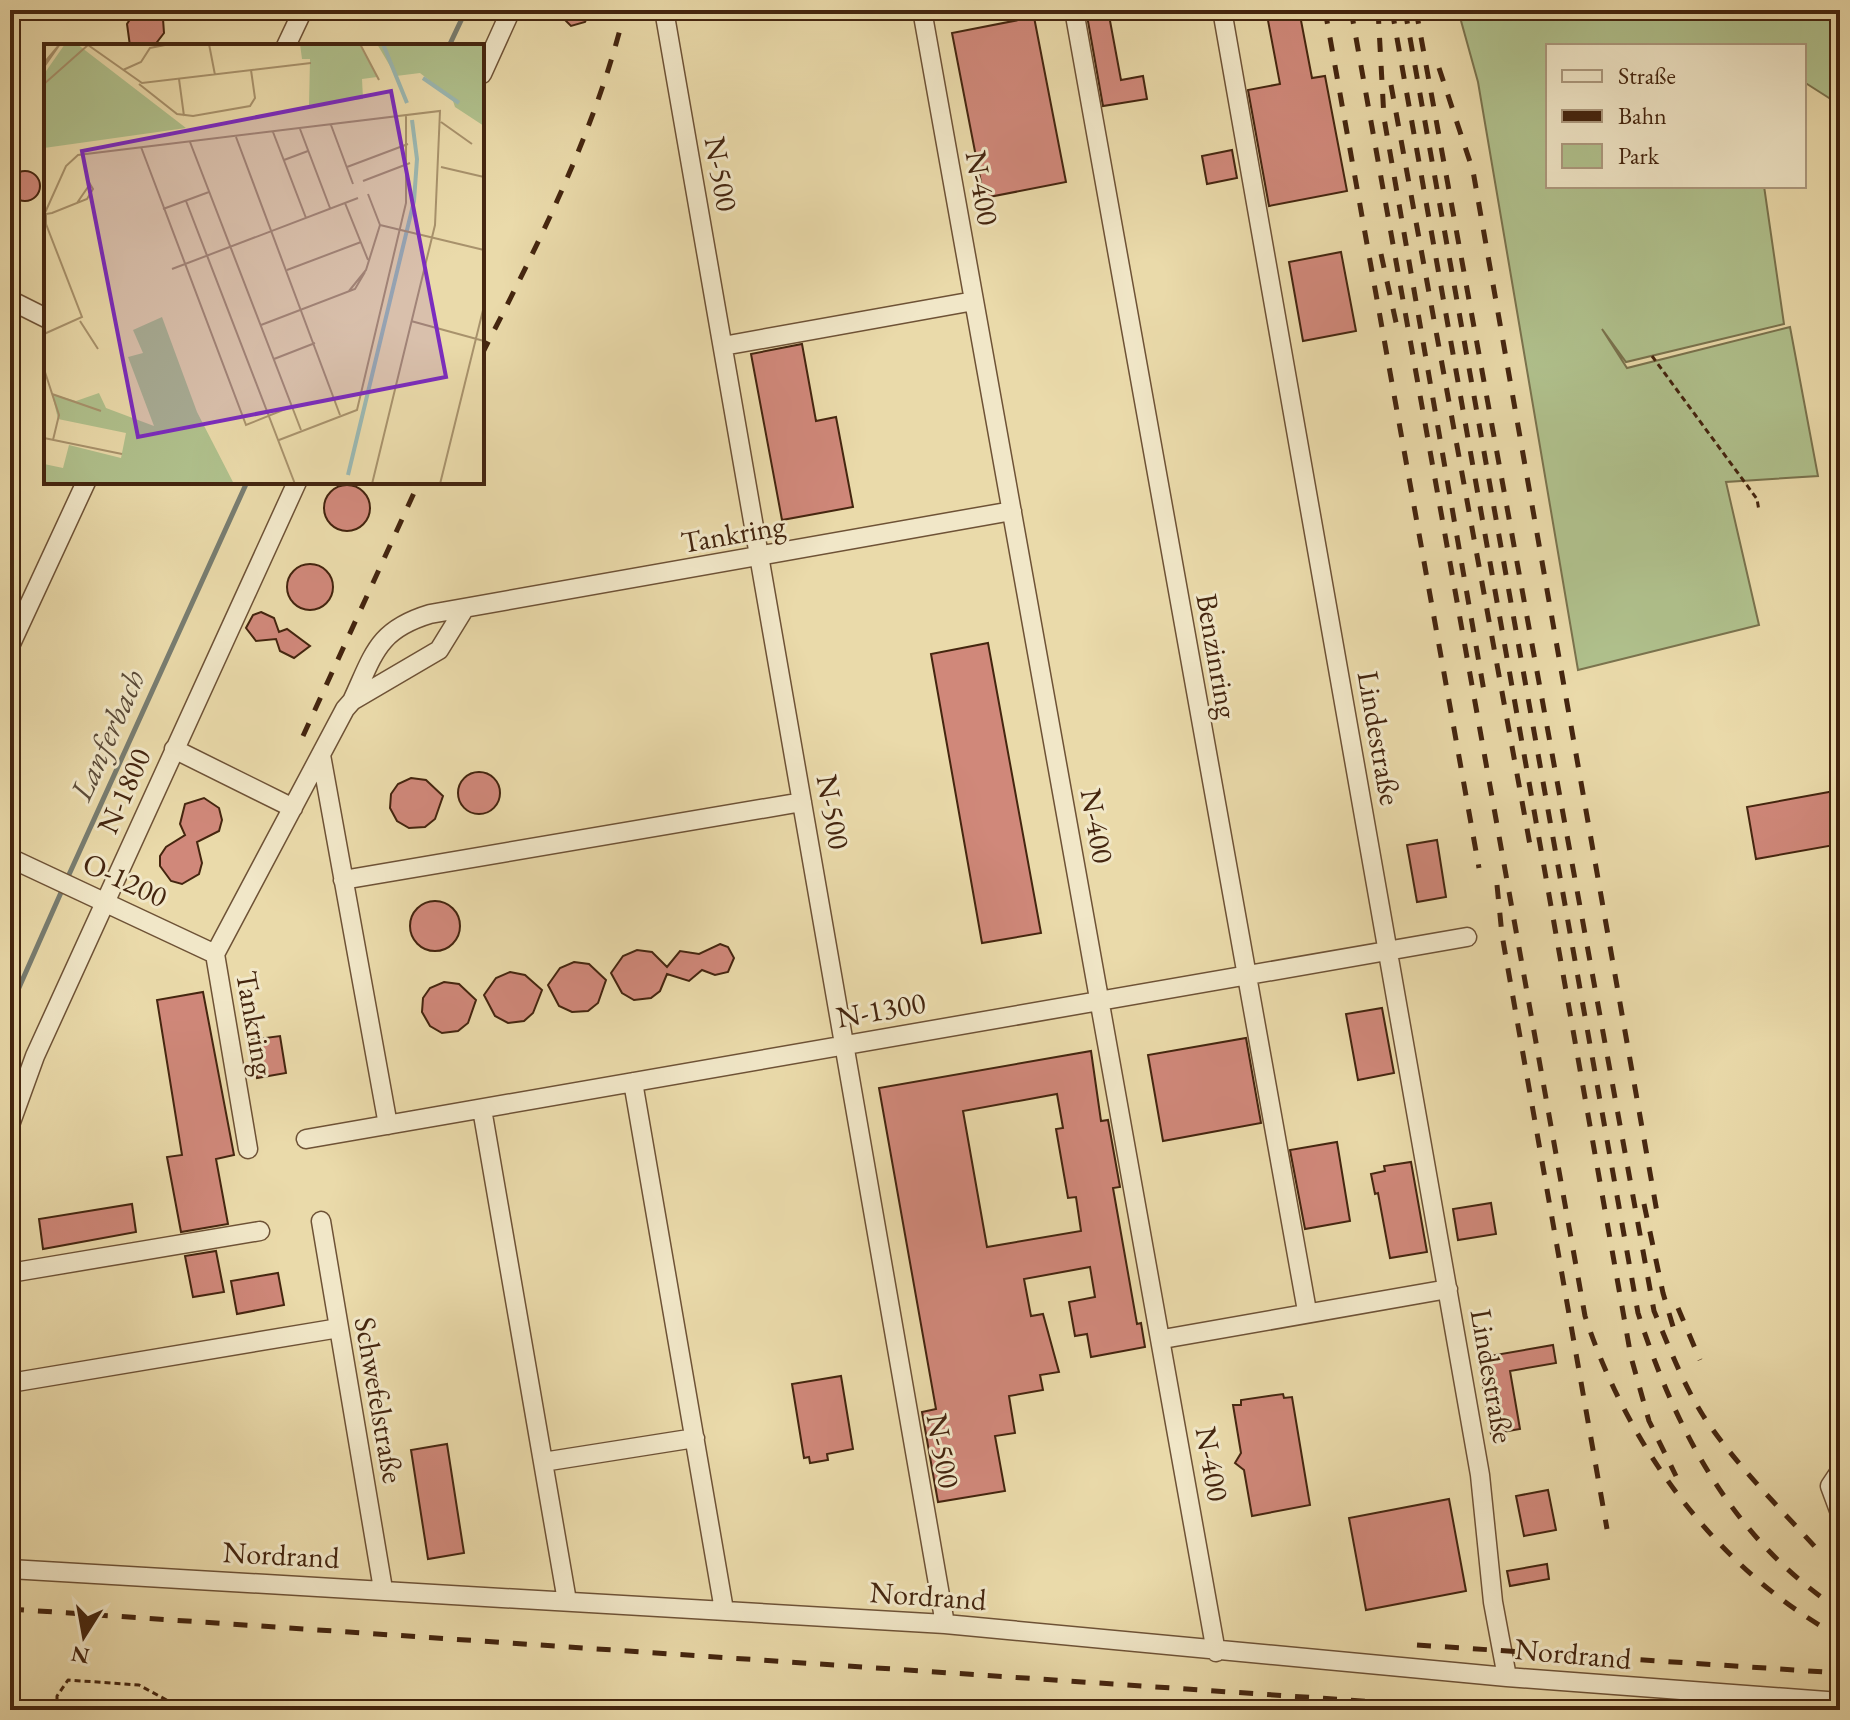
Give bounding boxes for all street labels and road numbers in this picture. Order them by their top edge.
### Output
street label: N-500 [696,134,747,214]
street label: N-400 [957,148,1008,228]
street label: Tankring [678,505,789,562]
street label: Benzinring [1187,591,1248,722]
street label: Lindestraße [1349,668,1410,808]
street label: N-1800 [88,742,160,840]
street label: N-500 [808,772,859,852]
street label: N-400 [1072,786,1123,866]
street label: O-1200 [77,843,174,916]
street label: Tankring [227,968,284,1079]
street label: N-1300 [833,983,928,1036]
street label: Lindestraße [1462,1306,1523,1446]
street label: Schwefelstraße [346,1314,413,1486]
street label: N-500 [918,1411,969,1491]
street label: N-400 [1187,1424,1238,1504]
street label: Nordrand [222,1532,341,1577]
street label: Nordrand [868,1572,988,1619]
street label: Nordrand [1513,1629,1634,1678]

